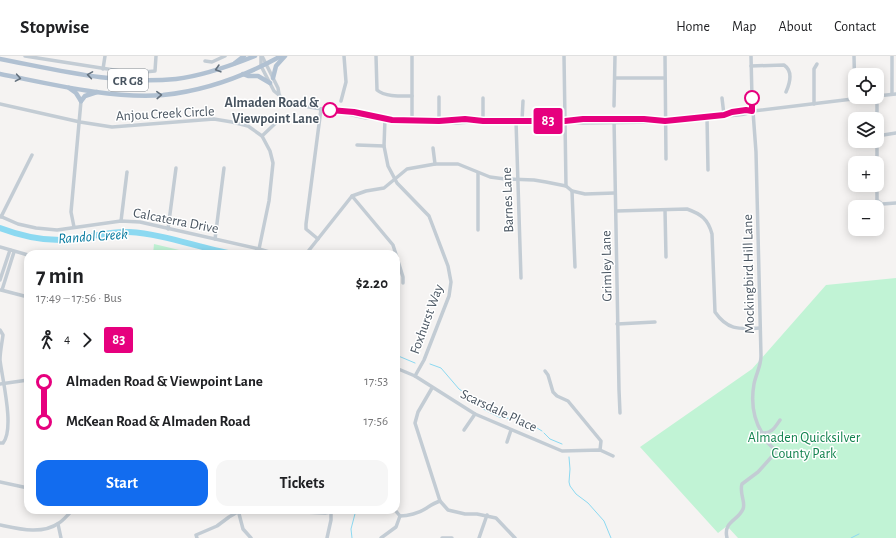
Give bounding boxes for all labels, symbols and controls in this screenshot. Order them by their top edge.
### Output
text: Stopwise [20,18,89,37]
text: Home [676,20,710,34]
text: Map [732,20,756,34]
text: About [778,20,812,34]
text: Contact [834,20,876,34]
one-way arrow [215,64,222,73]
map controls [848,68,884,236]
button: locate [848,68,884,104]
road number: CR G8 [108,69,148,91]
one-way arrow [87,72,93,80]
one-way arrow [15,73,21,81]
one-way arrow [156,90,162,99]
unlabelled marker [744,90,760,106]
place label: Almaden Road & Viewpoint Lane [224,96,319,126]
marker: Almaden Road & Viewpoint Lane [322,102,338,118]
street label: Anjou Creek Circle [115,104,215,124]
line badge: 83 [530,108,566,134]
button: layers [848,112,884,148]
text: 83 [542,114,554,128]
button: + [848,156,884,192]
street label: Barnes Lane [500,167,516,233]
button: − [848,200,884,236]
street label: Calcaterra Drive [132,206,220,236]
street label: Mockingbird Hill Lane [741,214,757,334]
water label: Randol Creek [58,227,129,246]
street label: Grimley Lane [599,230,615,302]
text: 7 min [36,265,84,287]
text: $2.20 [356,276,388,291]
street label: Foxhurst Way [408,283,446,356]
text: 17:49 – 17:56 · Bus [36,292,122,305]
icon: walk [36,329,58,351]
icon: forward [76,329,98,351]
text: 4 [64,333,70,346]
text: 83 [112,333,125,347]
text: Almaden Road & Viewpoint Lane [66,374,263,389]
text: 17:53 [364,375,388,388]
street label: Scarsdale Place [458,387,539,435]
text: McKean Road & Almaden Road [66,414,250,429]
text: 17:56 [364,415,388,428]
park label: Almaden Quicksilver County Park [748,431,861,461]
button: Start [36,460,208,506]
button: Tickets [216,460,388,506]

